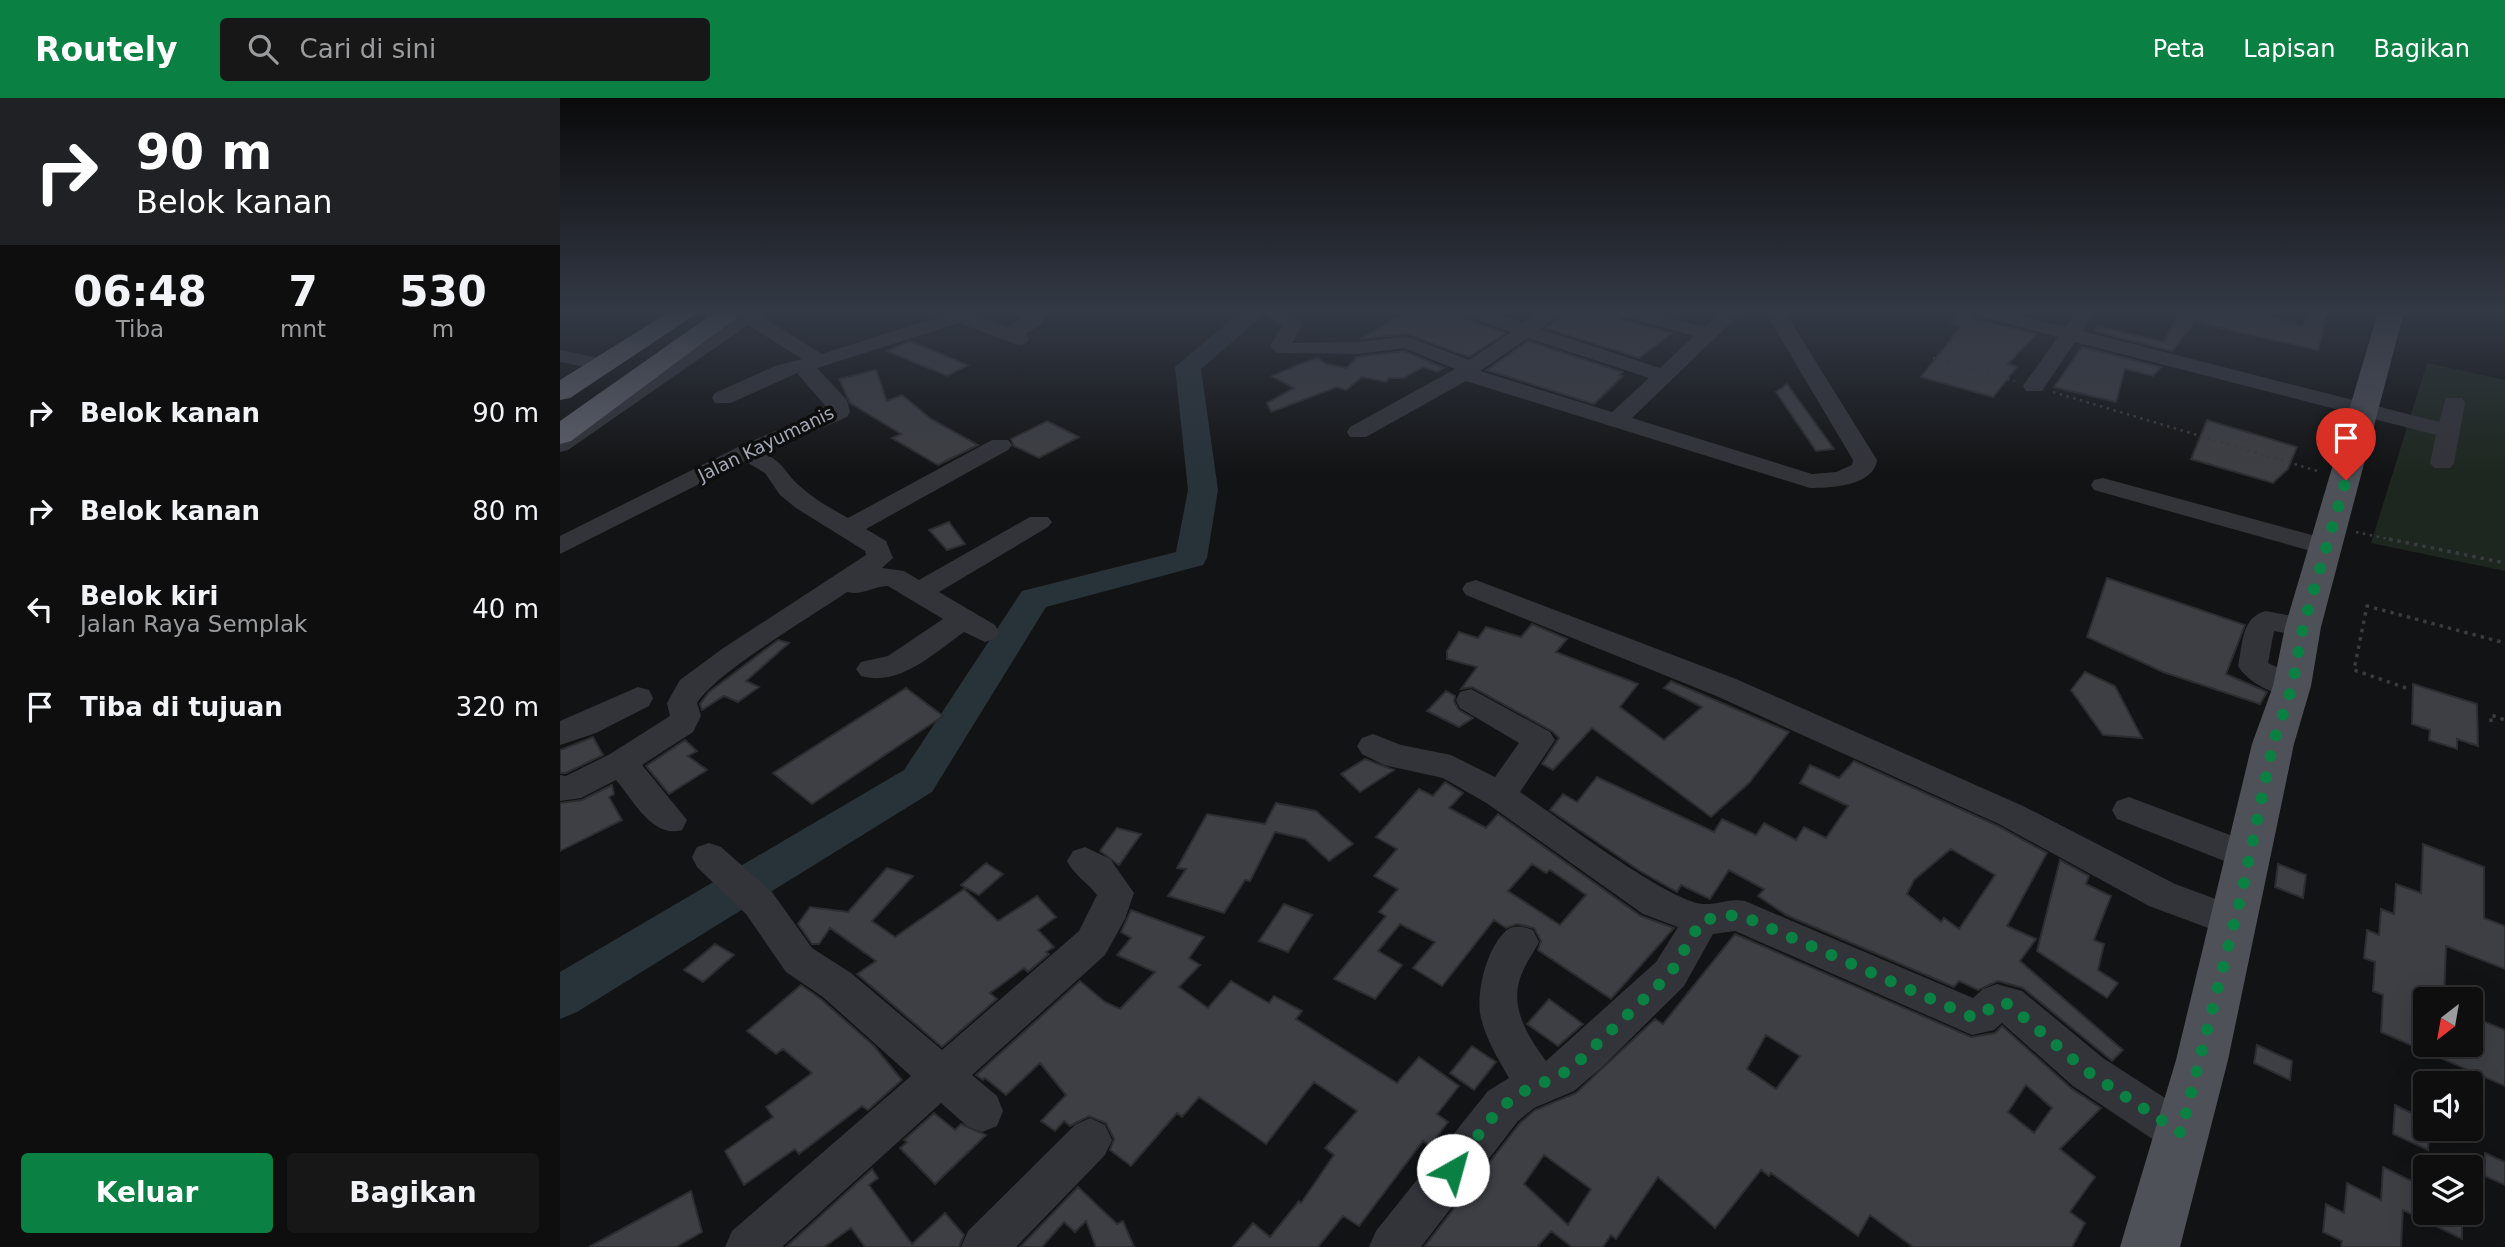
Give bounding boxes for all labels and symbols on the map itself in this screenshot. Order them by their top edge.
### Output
street label: Jalan Kayumanis [694,402,837,486]
pin [2316,408,2376,480]
north arrow [2413,987,2483,1057]
position arrow [1416,1133,1490,1207]

